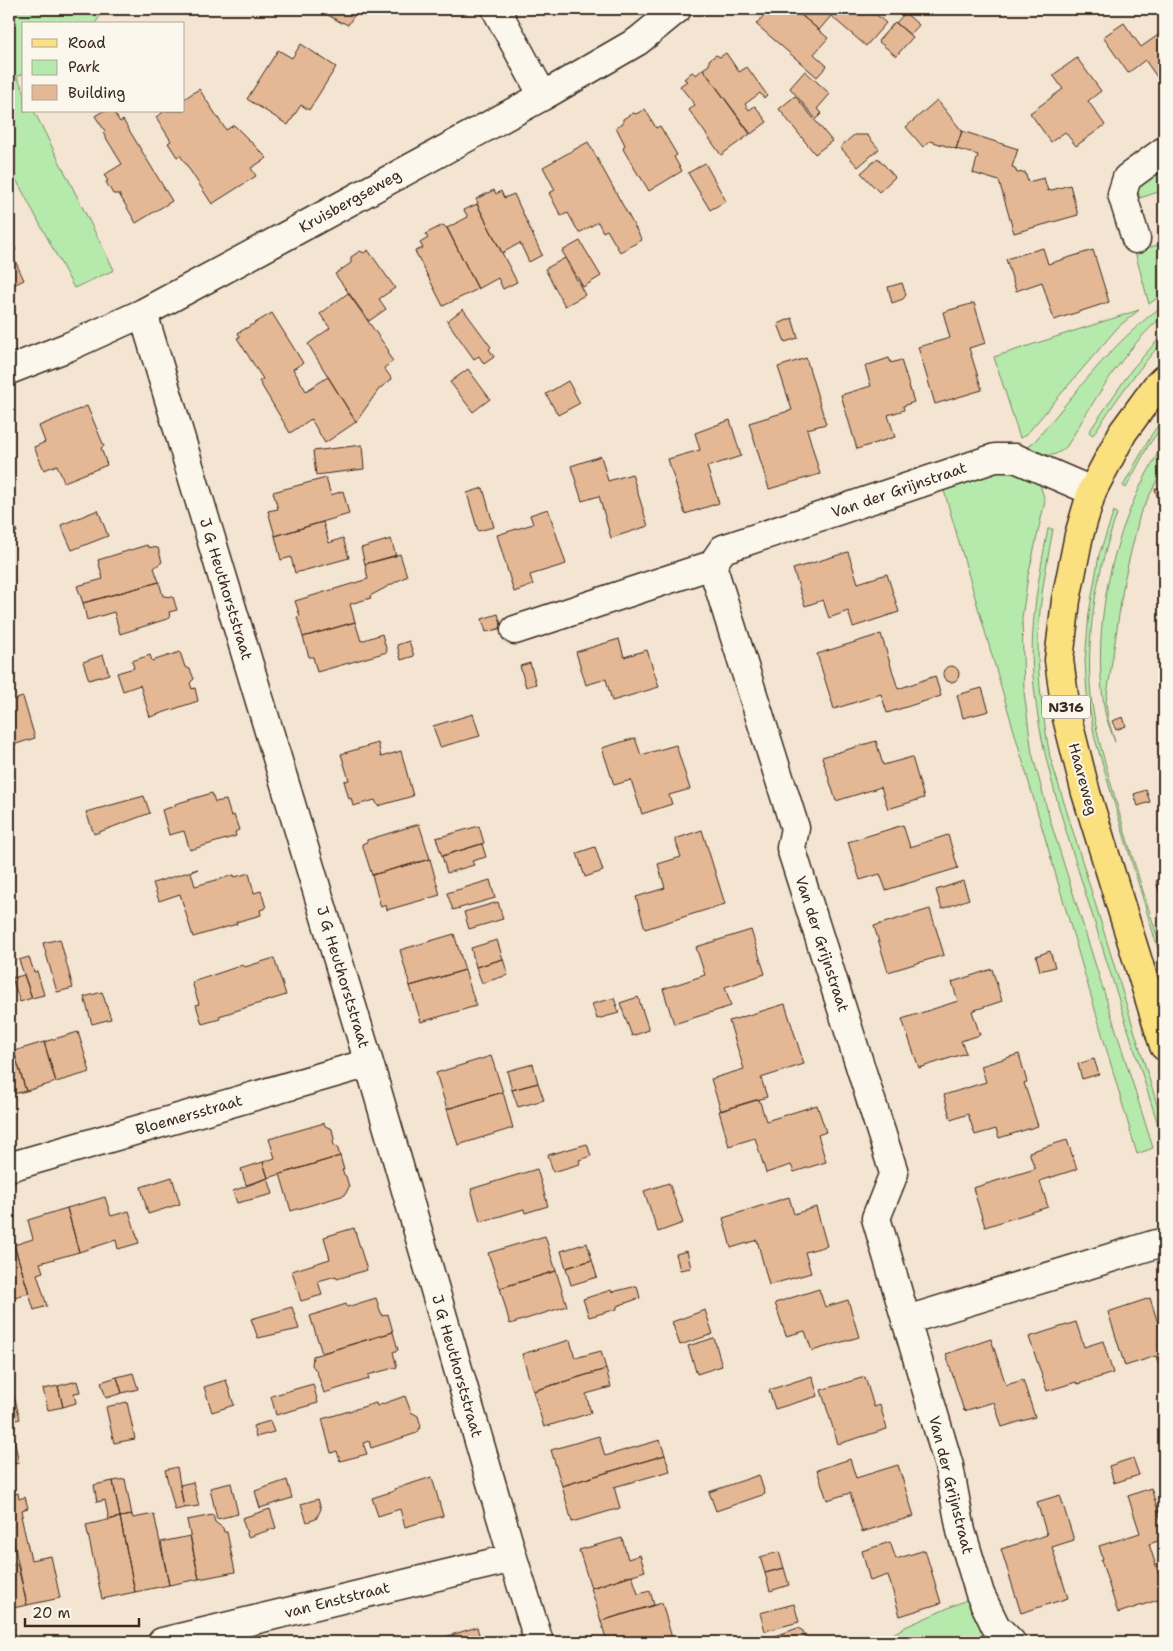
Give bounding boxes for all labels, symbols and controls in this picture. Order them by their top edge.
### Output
legend [22,22,185,112]
text: Road [68,33,106,53]
text: Park [68,57,100,77]
text: Building [68,83,125,103]
street label: Kruisbergseweg [295,165,405,237]
street label: Van der Grijnstraat [829,457,969,523]
street label: J G Heuthorststraat [195,516,257,662]
road number: N316 [1042,696,1090,719]
street label: Haareweg [1064,741,1102,817]
street label: Van der Grijnstraat [791,873,853,1015]
street label: J G Heuthorststraat [312,904,374,1050]
street label: Bloemersstraat [133,1090,245,1140]
street label: J G Heuthorststraat [427,1292,487,1440]
street label: Van der Grijnstraat [924,1414,978,1556]
street label: van Enststraat [282,1577,392,1623]
scale bar [25,1596,139,1628]
text: 20 m [32,1603,71,1623]

